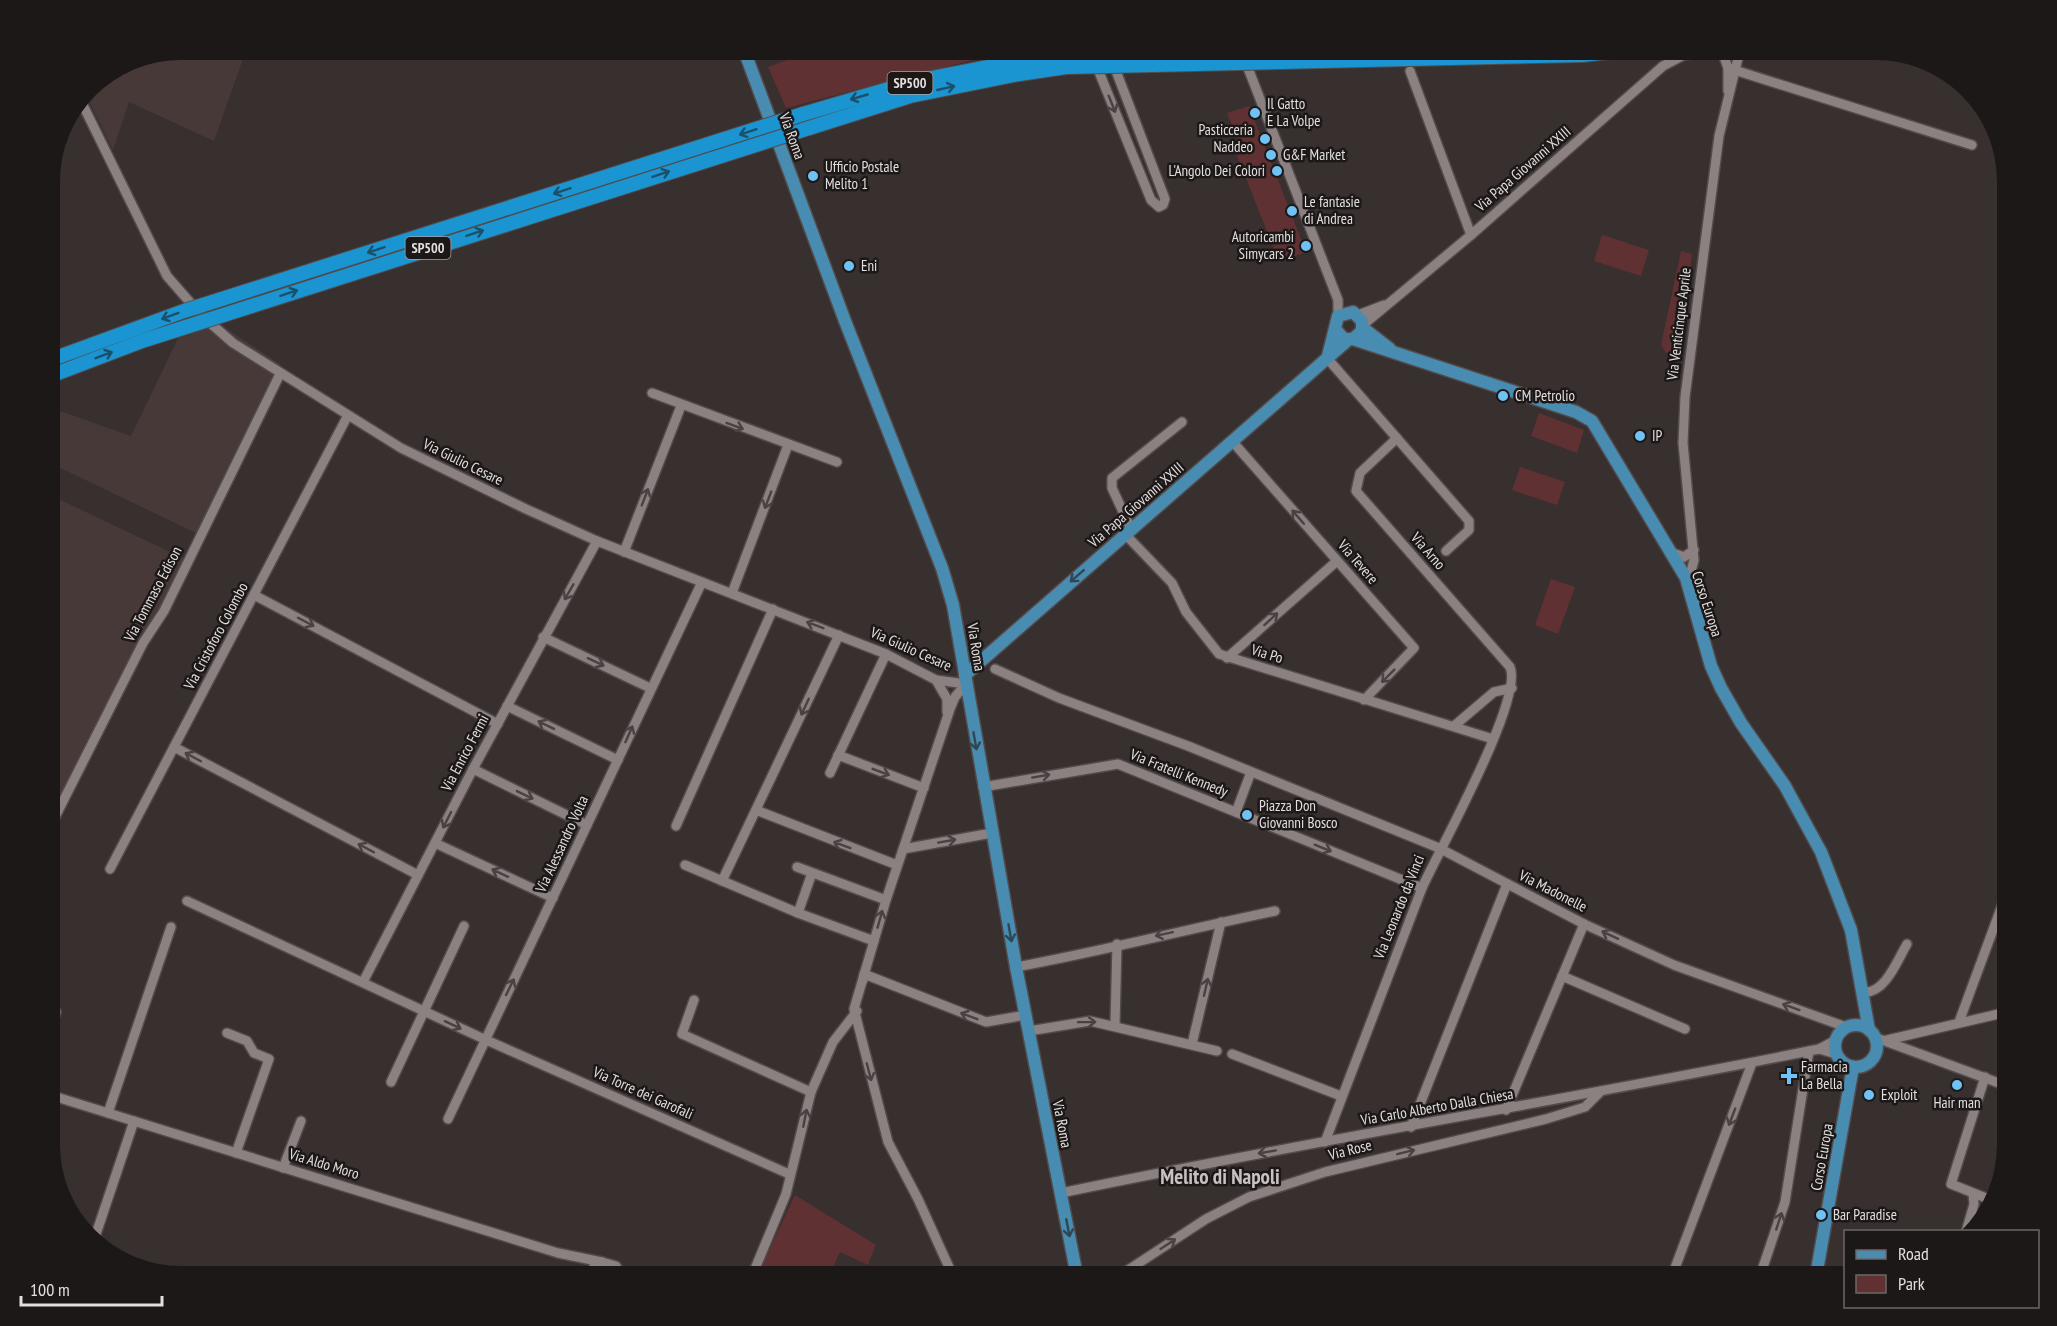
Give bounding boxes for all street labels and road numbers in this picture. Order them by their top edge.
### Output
road number: SP500 [888,72,932,94]
street label: Via Roma [775,109,810,162]
street label: Via Papa Giovanni XXIII [1470,122,1574,216]
road number: SP500 [406,237,450,259]
street label: Via Venticinque Aprile [1662,267,1695,382]
street label: Via Giulio Cesare [419,434,506,489]
street label: Via Papa Giovanni XXIII [1083,458,1187,552]
street label: Via Arno [1406,527,1450,573]
street label: Via Tevere [1333,535,1383,588]
street label: Via Tommaso Edison [119,543,186,646]
street label: Corso Europa [1688,569,1727,639]
street label: Via Cristoforo Colombo [179,579,252,693]
street label: Via Roma [963,621,990,672]
street label: Via Giulio Cesare [867,622,955,675]
street label: Via Po [1248,639,1285,667]
street label: Via Enrico Fermi [436,711,493,795]
street label: Via Fratelli Kennedy [1127,744,1231,801]
street label: Via Alessandro Volta [530,792,592,896]
street label: Via Leonardo da Vinci [1369,852,1428,963]
street label: Via Madonelle [1515,865,1590,916]
street label: Via Torre dei Garofali [589,1062,696,1123]
street label: Via Carlo Alberto Dalla Chiesa [1358,1084,1515,1129]
street label: Via Roma [1048,1097,1076,1149]
street label: Corso Europa [1806,1122,1837,1192]
street label: Via Rose [1325,1135,1373,1164]
street label: Via Aldo Moro [286,1144,362,1183]

